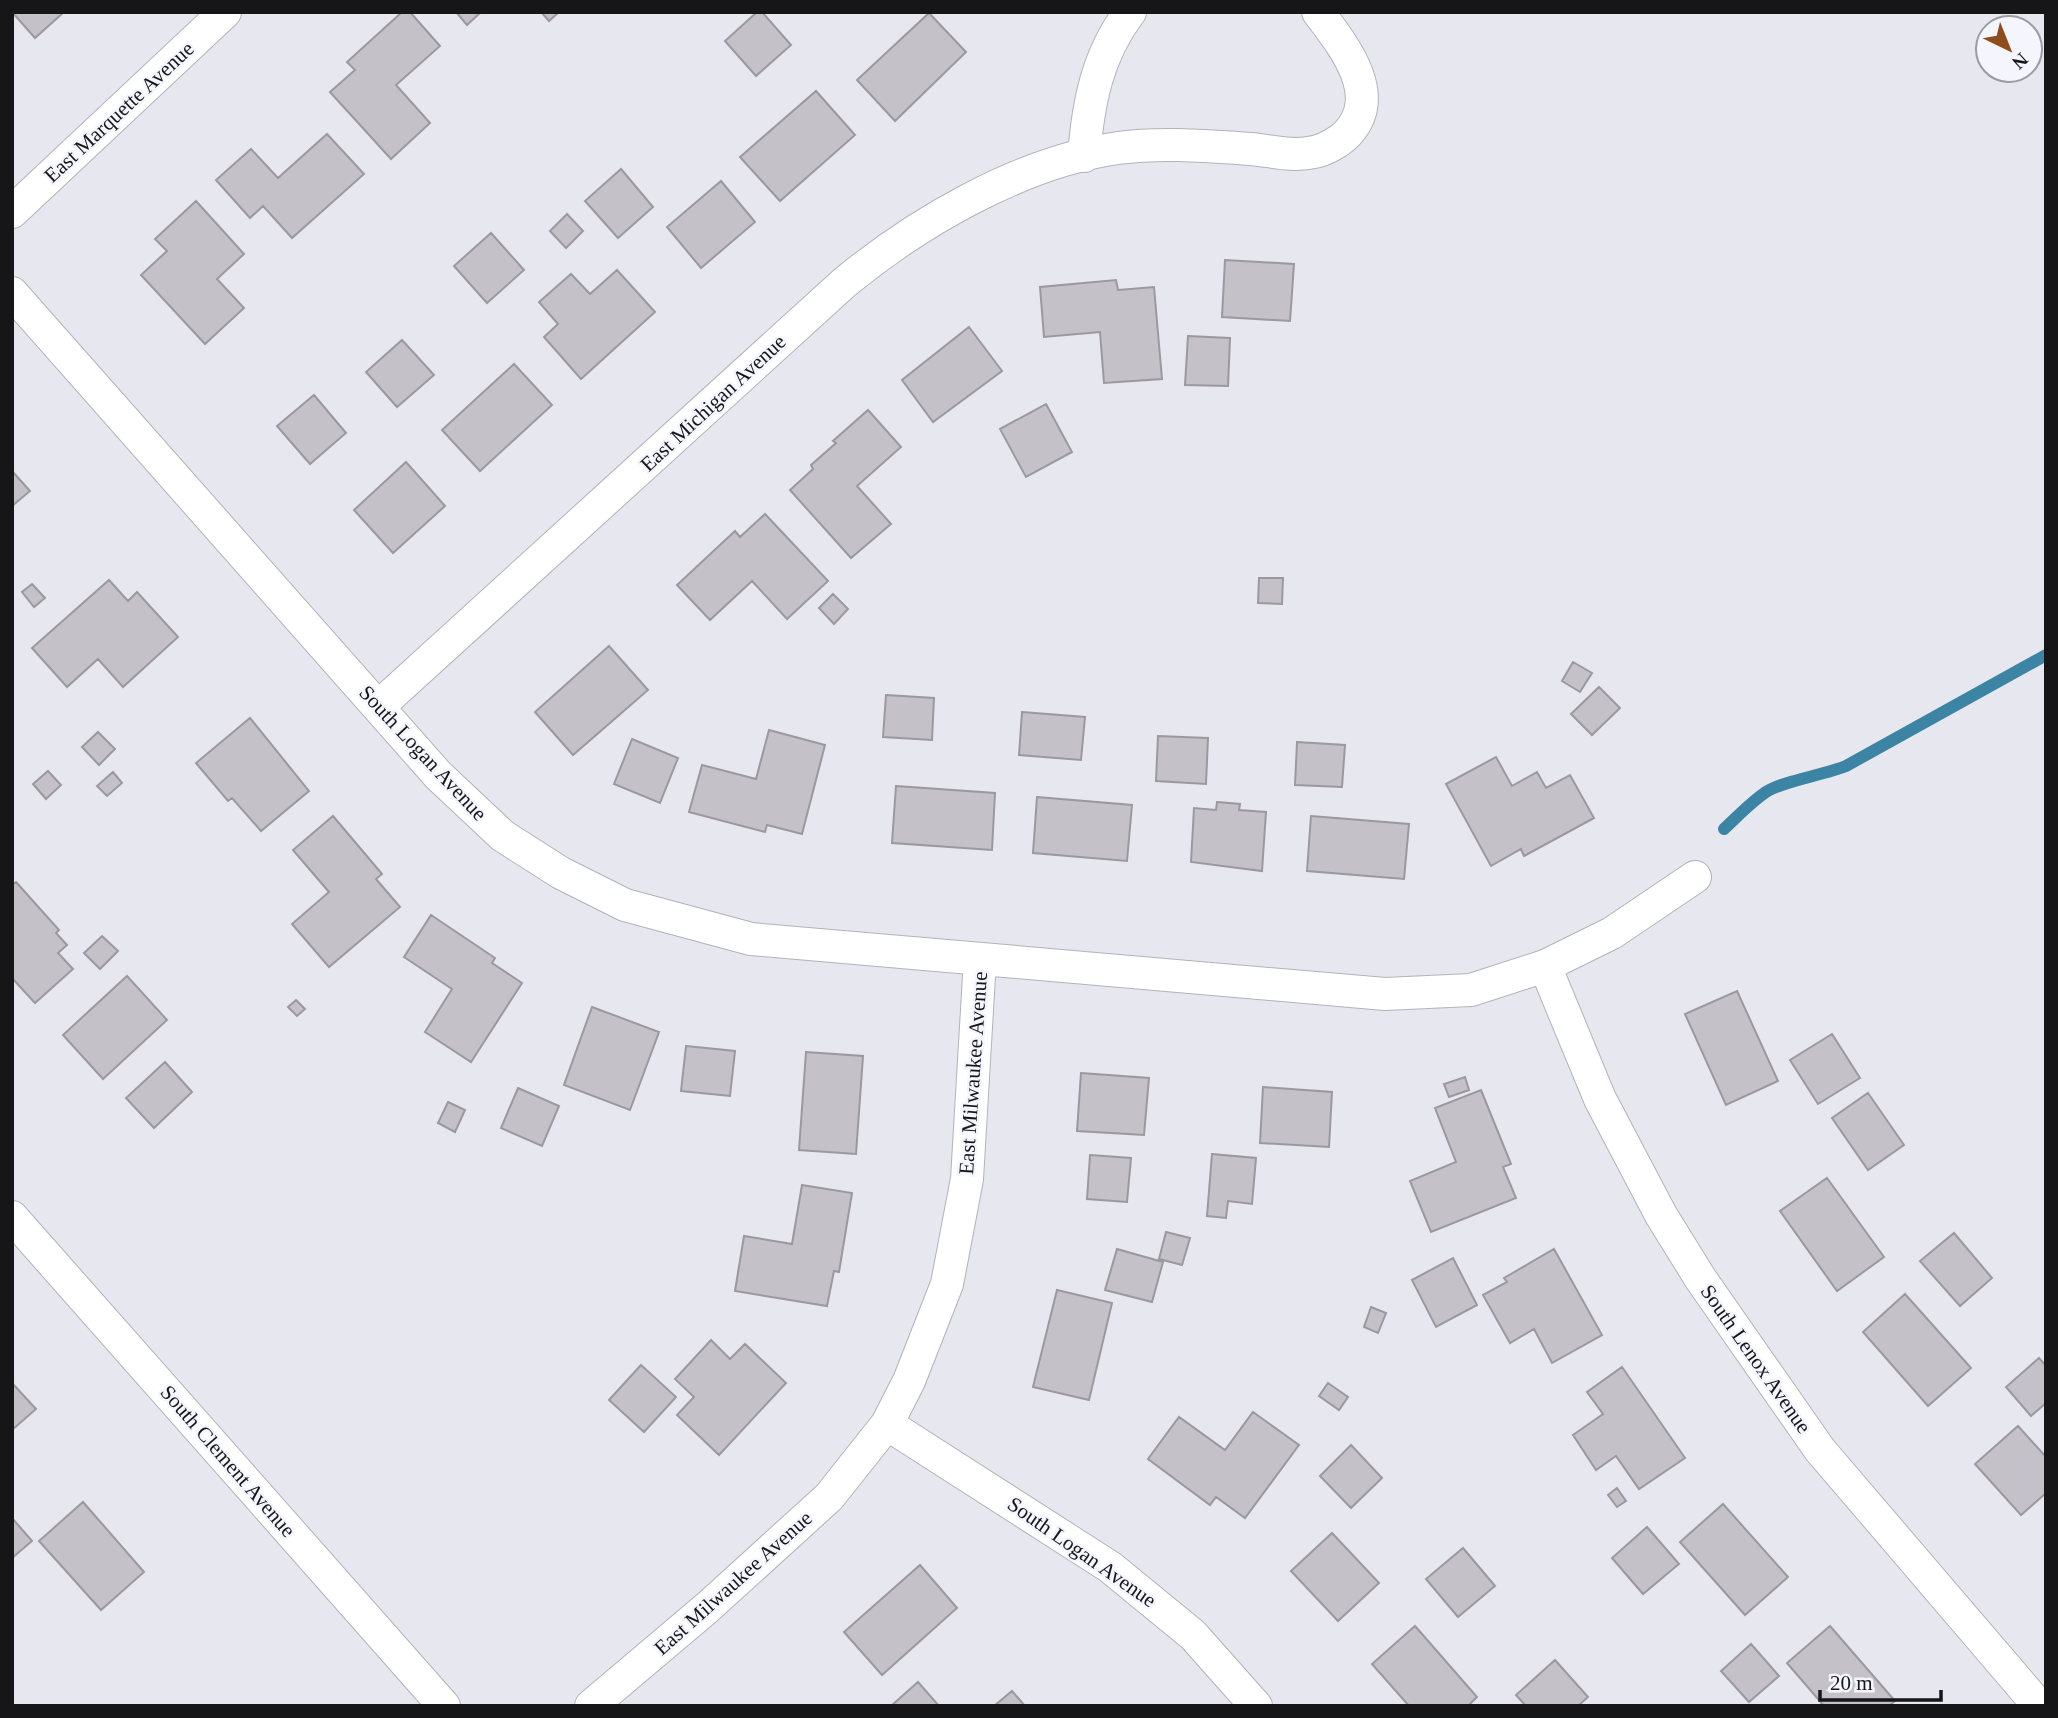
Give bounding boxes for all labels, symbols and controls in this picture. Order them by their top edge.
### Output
north arrow [1974,14,2044,84]
street label: East Marquette Avenue [39,37,199,187]
text: N [2008,49,2032,74]
street label: East Michigan Avenue [635,330,791,476]
street label: South Logan Avenue [354,681,492,825]
street label: East Milwaukee Avenue [954,971,992,1175]
street label: South Lenox Avenue [1696,1280,1816,1438]
street label: South Clement Avenue [156,1380,300,1542]
street label: South Logan Avenue [1003,1492,1161,1612]
street label: East Milwaukee Avenue [649,1506,817,1660]
scale bar [1820,1658,1941,1702]
text: 20 m [1830,1671,1873,1695]

